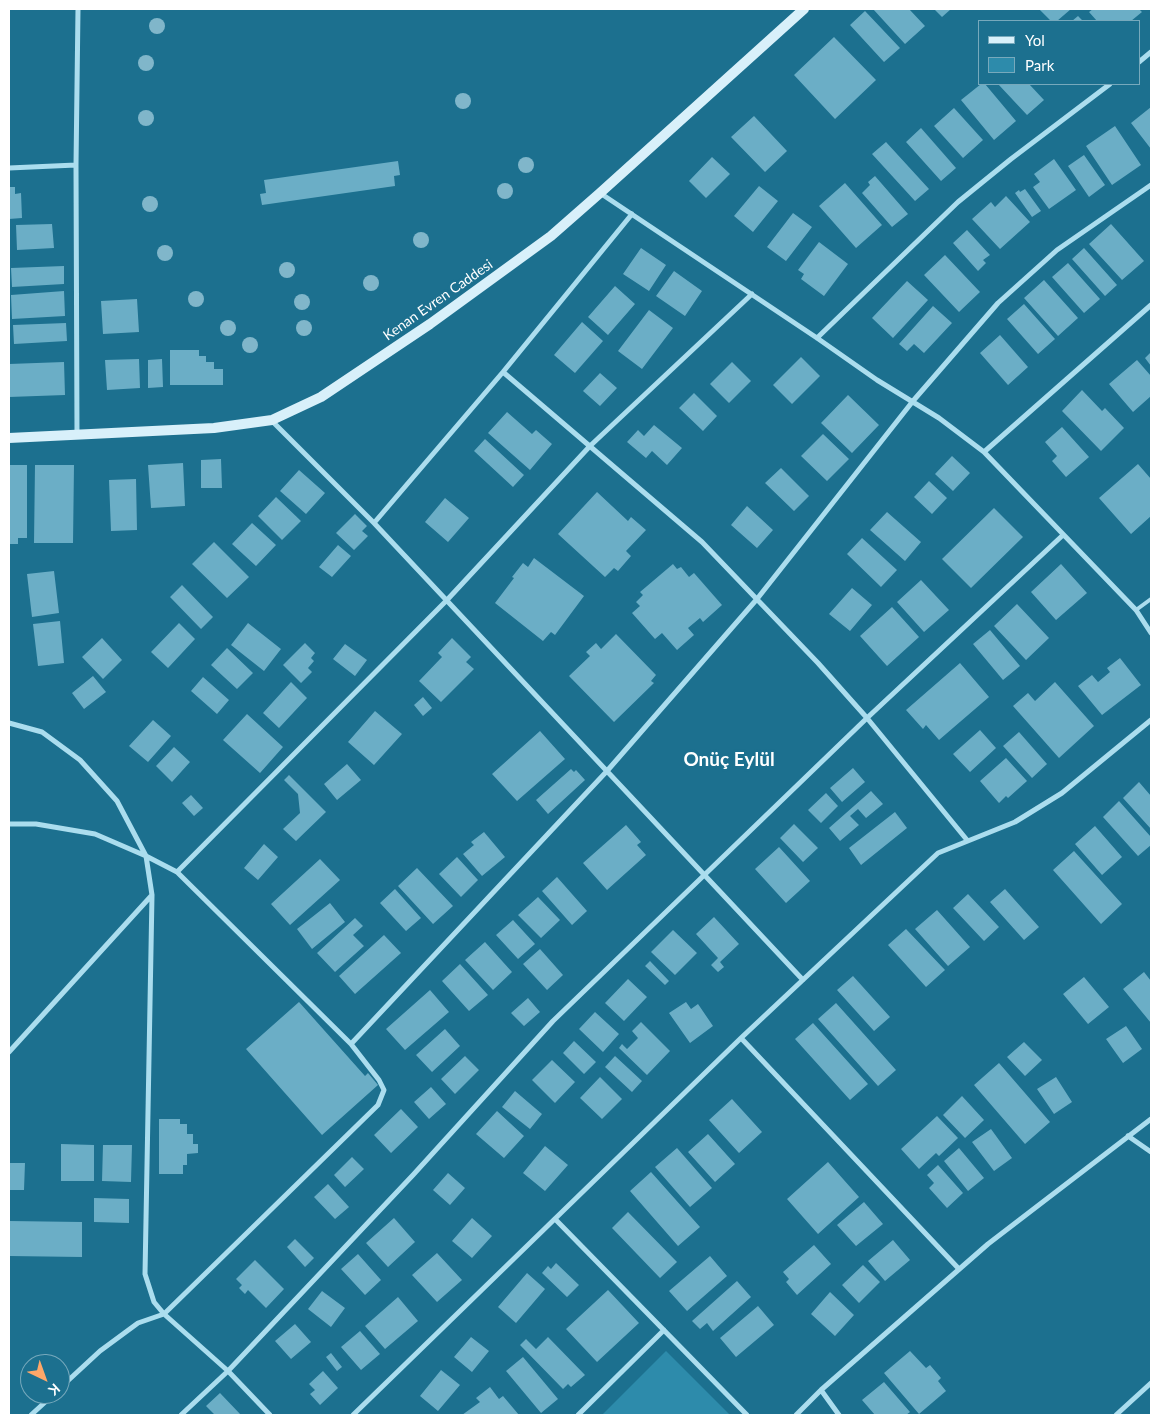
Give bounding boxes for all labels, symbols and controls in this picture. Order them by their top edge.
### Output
legend [978,20,1140,85]
text: Yol [1025,31,1045,49]
text: Park [1025,56,1054,74]
street label: Kenan Evren Caddesi [380,256,496,344]
district label: Onüç Eylül [683,749,775,771]
north arrow [20,1354,70,1404]
text: K [45,1380,64,1399]

